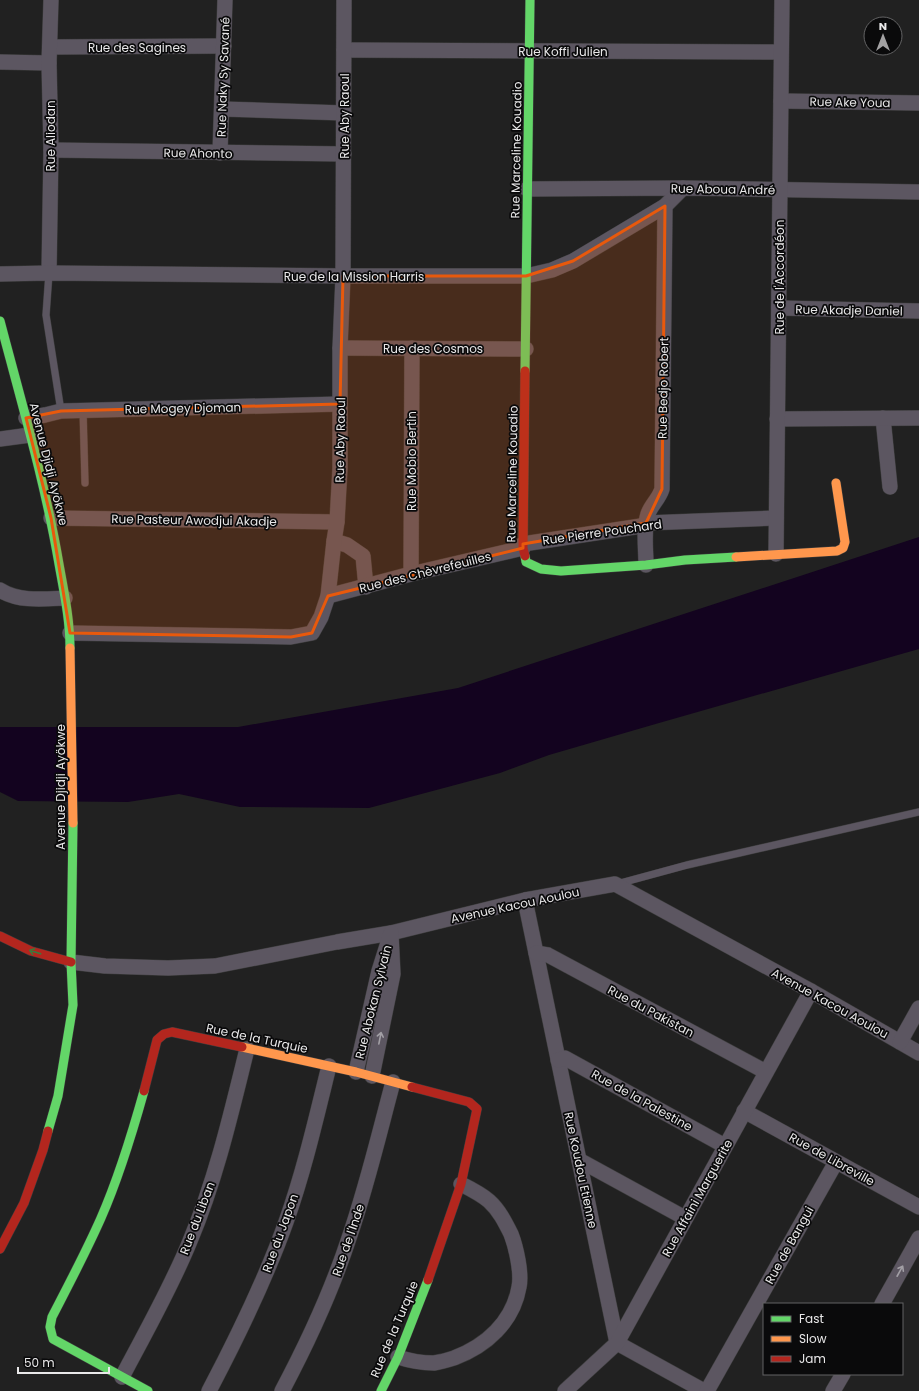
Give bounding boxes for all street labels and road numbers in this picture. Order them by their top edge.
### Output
street label: Rue Naky Sy Savané [212,17,234,137]
street label: Rue des Sagines [88,39,186,56]
street label: Rue Koffi Julien [518,43,608,60]
street label: Rue Aby Raoul [336,73,353,159]
street label: Rue Marceline Kouadio [506,81,526,219]
street label: Rue Ake Youa [809,93,891,111]
street label: Rue Aliodan [42,100,59,172]
street label: Rue Ahonto [163,144,233,162]
street label: Rue Aboua André [671,180,775,198]
street label: Rue de l'Accordéon [771,220,788,334]
street label: Rue de la Mission Harris [284,268,424,285]
street label: Rue Akadje Daniel [795,301,903,319]
street label: Rue Bedjo Robert [654,337,672,439]
street label: Rue des Cosmos [383,340,483,357]
street label: Rue Aby Raoul [331,397,349,483]
street label: Rue Mogey Djoman [125,398,241,418]
street label: Avenue Djidji Ayökwe [26,401,72,527]
street label: Rue Marceline Kouadio [502,405,522,543]
street label: Rue Mobio Bertin [403,411,420,511]
street label: Rue Pasteur Awodjui Akadje [111,510,277,530]
street label: Rue Pierre Pouchard [541,515,663,549]
street label: Rue des Chèvrefeuilles [357,547,493,597]
street label: Avenue Djidji Ayökwe [52,724,69,850]
street label: Avenue Kacou Aoulou [449,883,581,927]
street label: Rue Abokan Sylvain [351,943,395,1061]
street label: Avenue Kacou Aoulou [769,964,891,1042]
street label: Rue du Pakistan [605,981,697,1041]
street label: Rue de la Turquie [205,1019,309,1057]
street label: Rue de la Palestine [589,1065,695,1135]
street label: Rue Koudou Etienne [560,1110,602,1230]
street label: Rue de Libreville [786,1128,878,1190]
street label: Rue Affaini Marguerite [658,1136,736,1260]
street label: Rue du Liban [175,1179,219,1257]
street label: Rue du Japon [258,1191,302,1275]
street label: Rue de l'Inde [328,1202,368,1278]
street label: Rue de Bangui [761,1203,817,1287]
street label: Rue de la Turquie [366,1278,422,1380]

